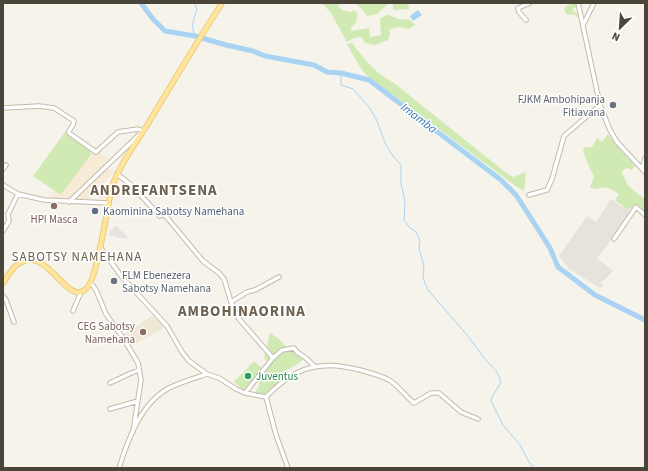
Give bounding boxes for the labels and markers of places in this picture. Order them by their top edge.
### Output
place label: FJKM Ambohipanja Fitiavana [518,92,605,120]
marker: FJKM Ambohipanja Fitiavana [608,100,618,110]
marker: HPI Masca [49,201,59,211]
place label: Kaominina Sabotsy Namehana [103,204,244,219]
marker: Kaominina Sabotsy Namehana [90,206,100,216]
place label: HPI Masca [30,212,78,227]
place label: FLM Ebenezera Sabotsy Namehana [122,268,211,296]
marker: FLM Ebenezera Sabotsy Namehana [109,276,119,286]
place label: CEG Sabotsy Namehana [77,319,135,347]
marker: CEG Sabotsy Namehana [138,327,148,337]
place label: Juventus [256,369,299,384]
marker: Juventus [243,371,253,381]

